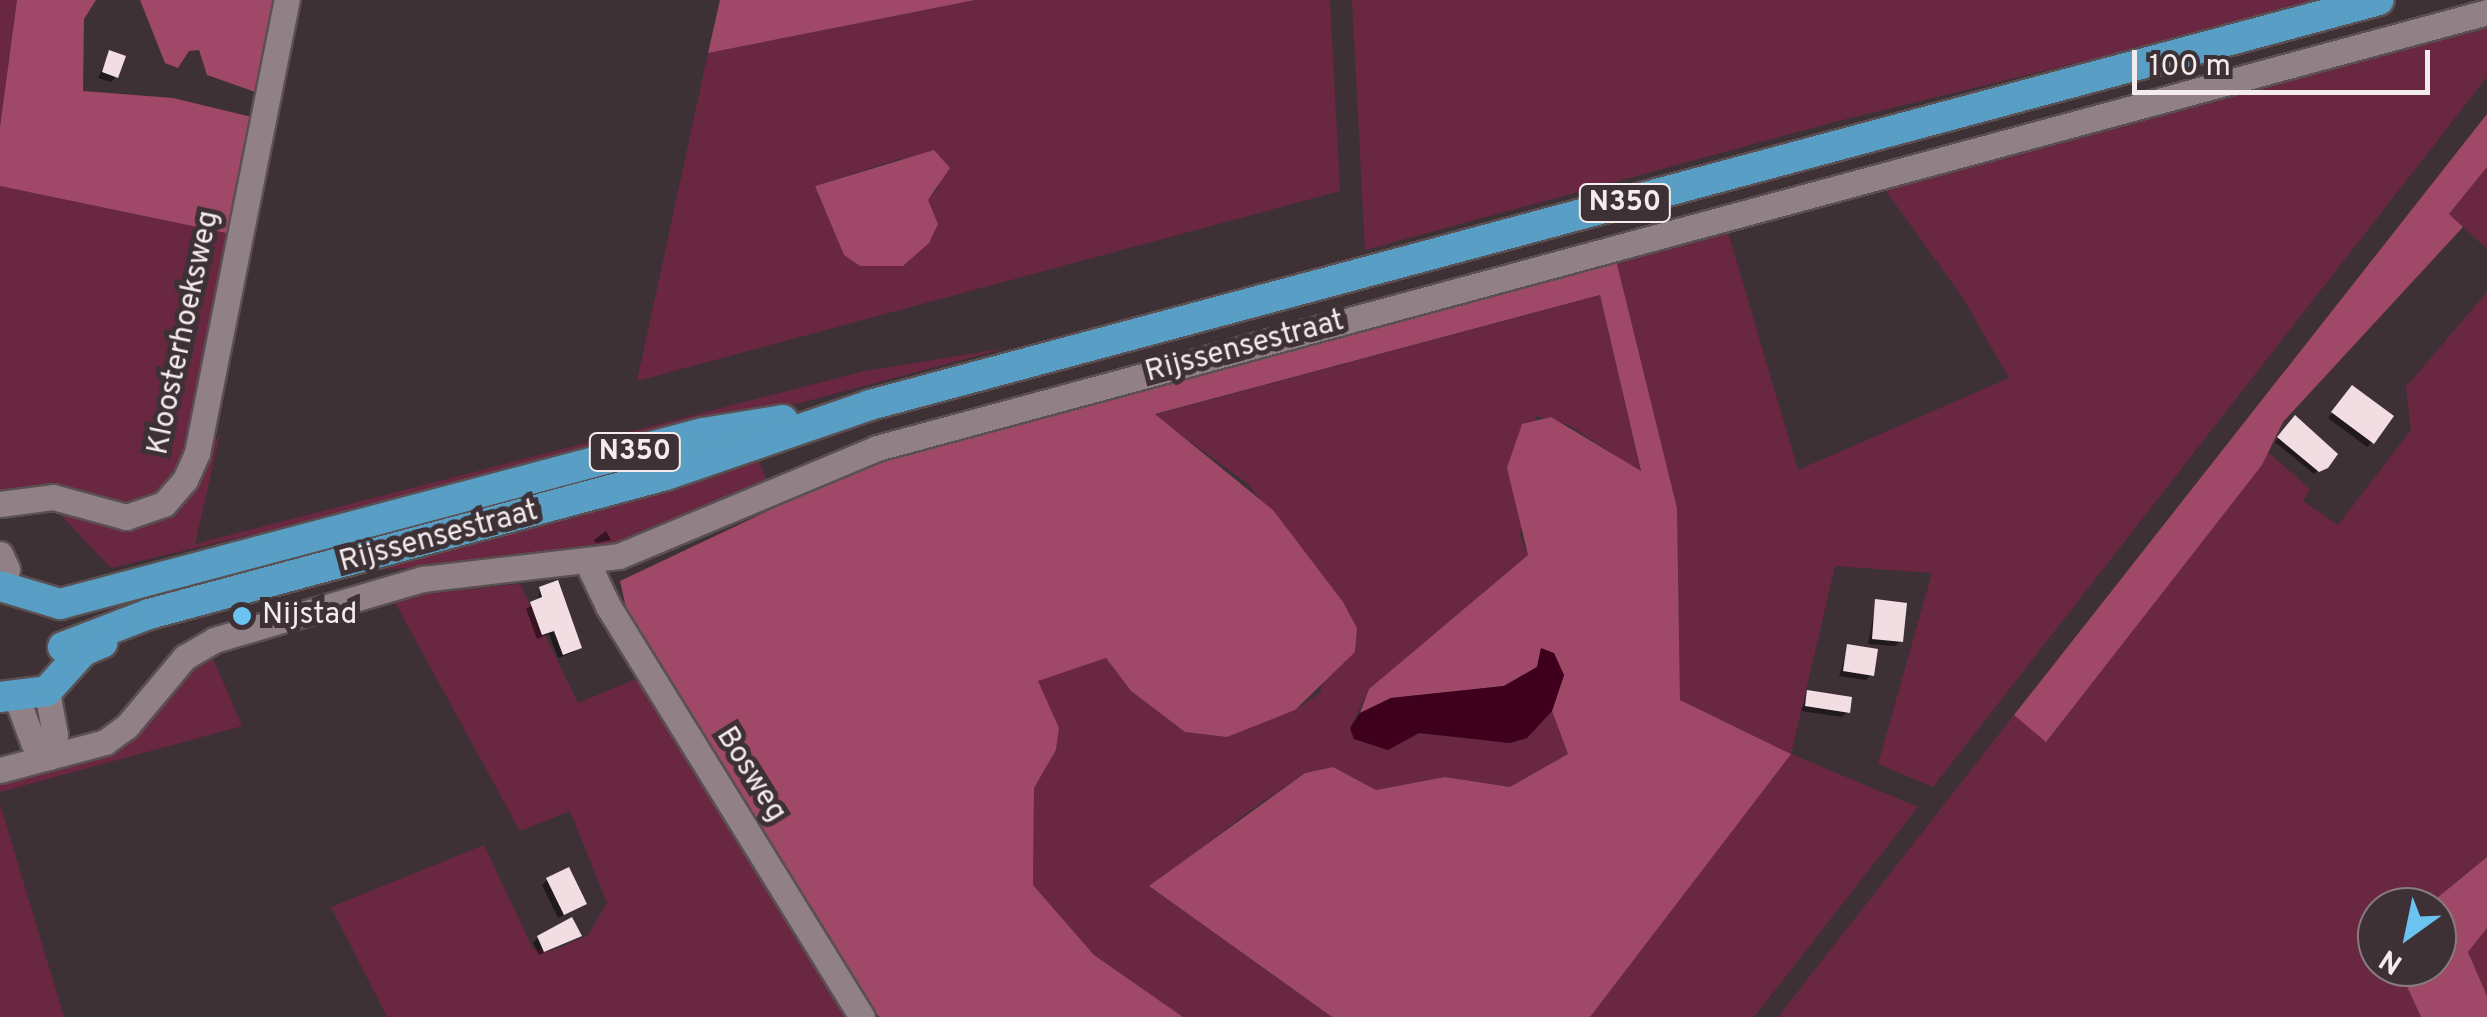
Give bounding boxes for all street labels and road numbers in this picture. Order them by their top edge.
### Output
road number: N350 [1578,180,1672,226]
street label: Kloosterhoeksweg [142,208,228,458]
street label: Rijssensestraat [1142,304,1348,392]
road number: N350 [588,429,682,475]
street label: Rijssensestraat [336,494,542,582]
street label: Bosweg [707,721,793,829]

